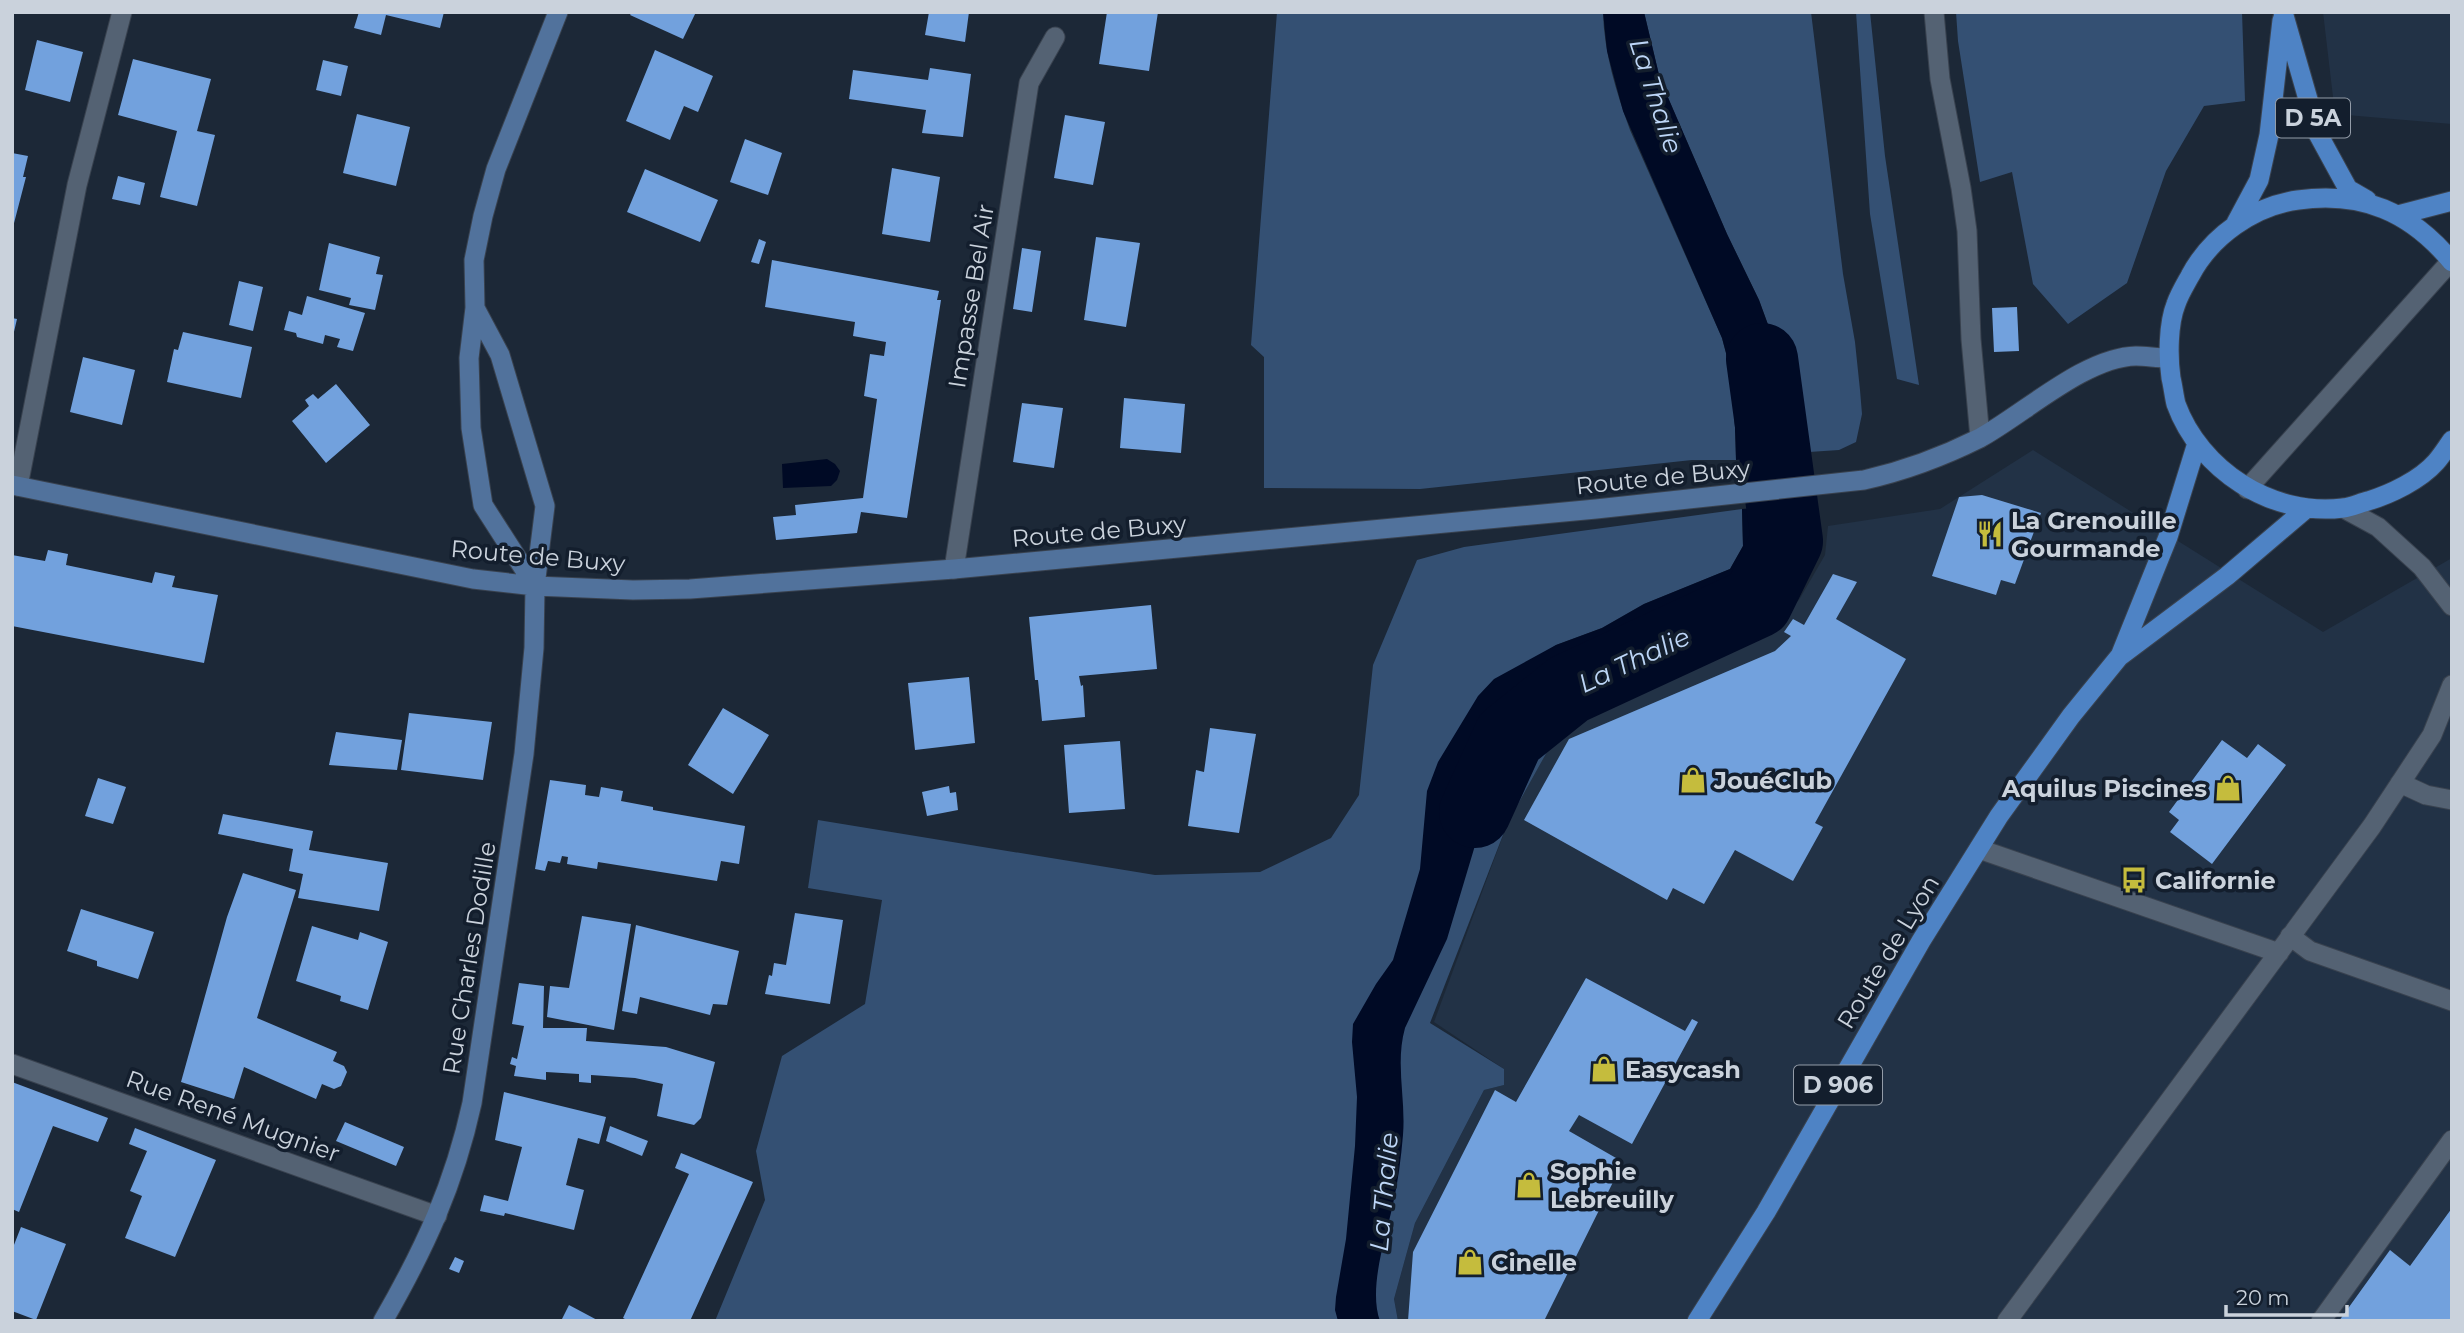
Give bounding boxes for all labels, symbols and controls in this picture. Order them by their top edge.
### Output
water label: La Thalie [1622,34,1690,158]
road number: D 5A [2276,99,2350,138]
street label: Impasse Bel Air [942,202,1000,390]
street label: Route de Buxy [1574,453,1752,501]
place label: La Grenouille Gourmande [2011,506,2177,563]
street label: Route de Buxy [1011,509,1187,553]
restaurant icon: La Grenouille Gourmande [1975,519,2005,549]
street label: Route de Buxy [450,534,626,578]
water label: La Thalie [1573,620,1695,700]
shop icon: JouéClub [1678,765,1708,795]
place label: JouéClub [1713,766,1832,795]
shop icon: Aquilus Piscines [2213,773,2243,803]
place label: Aquilus Piscines [2001,774,2207,803]
street label: Rue Charles Dodille [436,840,502,1076]
bus stop icon: Californie [2119,865,2149,895]
place label: Californie [2155,866,2276,895]
street label: Route de Lyon [1831,870,1945,1034]
shop icon: Easycash [1589,1054,1619,1084]
place label: Easycash [1625,1055,1741,1084]
street label: Rue René Mugnier [122,1064,344,1168]
road number: D 906 [1794,1066,1882,1104]
water label: La Thalie [1363,1131,1405,1253]
place label: Sophie Lebreuilly [1550,1157,1675,1214]
shop icon: Sophie Lebreuilly [1514,1170,1544,1200]
shop icon: Cinelle [1455,1247,1485,1277]
place label: Cinelle [1491,1248,1577,1277]
scale bar [2226,1274,2347,1318]
text: 20 m [2236,1285,2290,1310]

